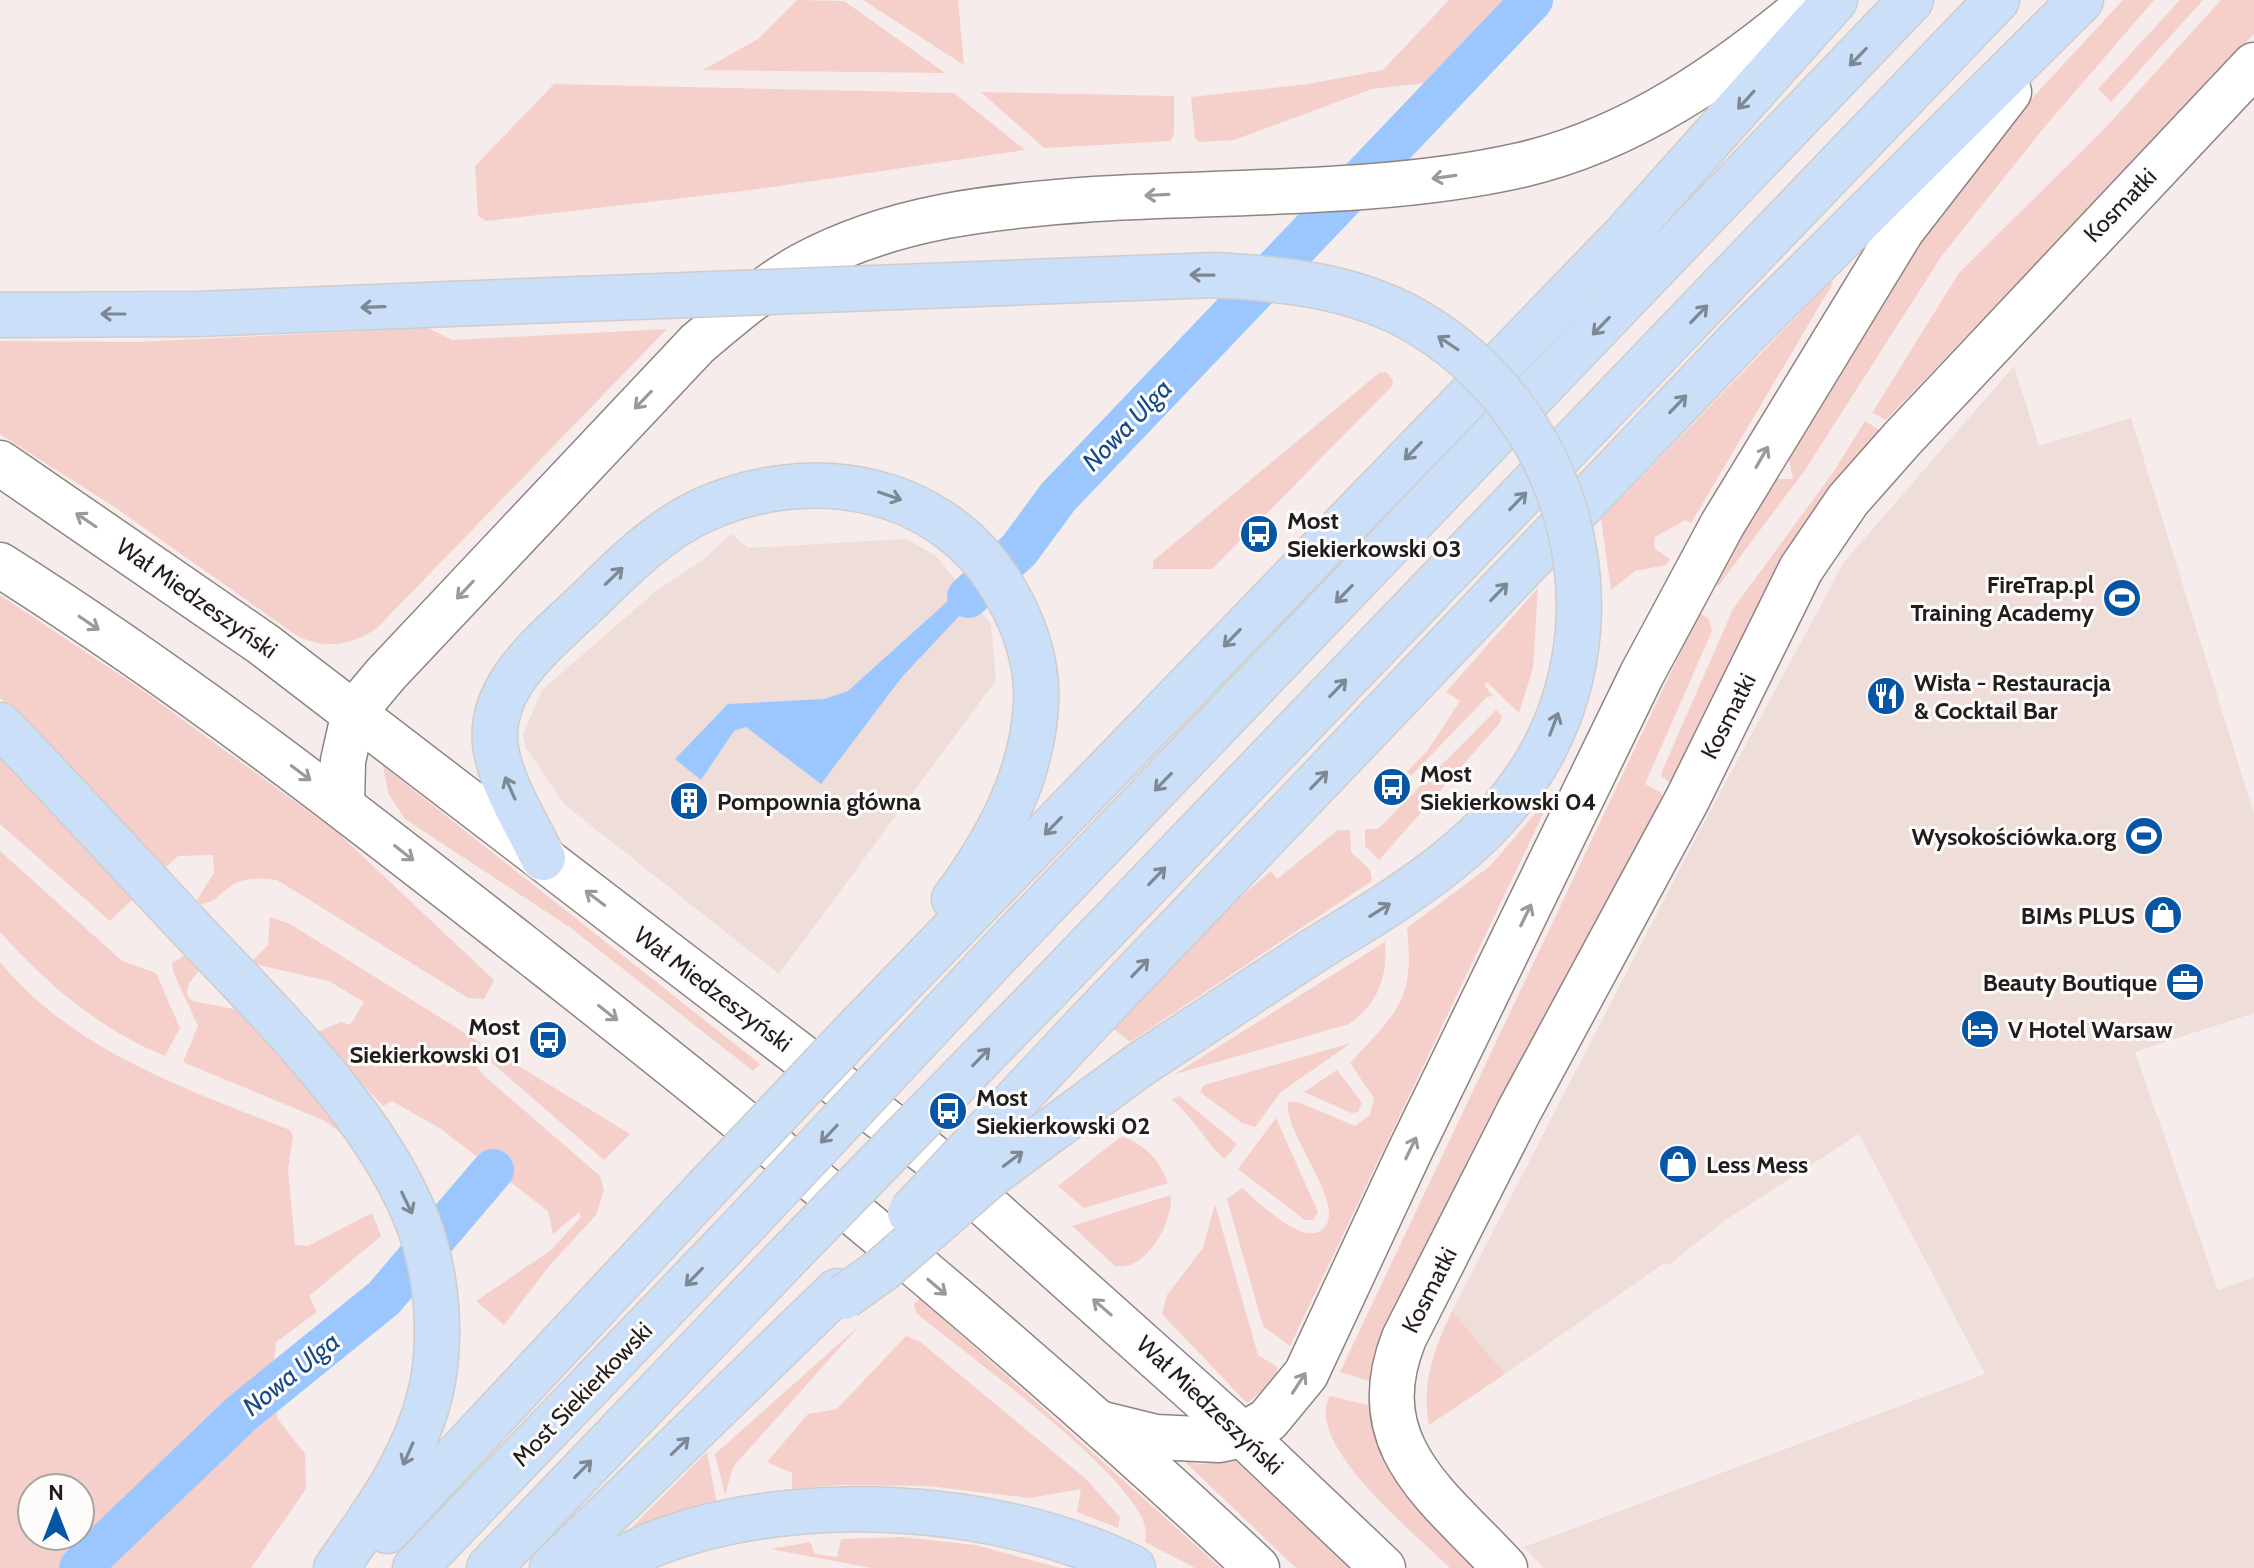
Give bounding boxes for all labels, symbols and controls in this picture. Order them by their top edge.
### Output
one-way arrow [1849,46,1867,66]
one-way arrow [1737,89,1755,109]
street label: Kosmatki [2078,162,2162,248]
one-way arrow [1432,170,1457,185]
one-way arrow [1144,188,1171,203]
one-way arrow [1189,268,1216,283]
one-way arrow [360,299,387,314]
one-way arrow [1689,304,1708,324]
one-way arrow [100,306,127,322]
one-way arrow [1592,316,1611,335]
one-way arrow [1437,335,1460,351]
water label: Nowa Ulga [1075,372,1179,478]
one-way arrow [634,390,653,409]
one-way arrow [1668,395,1687,414]
one-way arrow [1404,441,1423,460]
one-way arrow [1754,446,1770,469]
one-way arrow [877,490,902,505]
one-way arrow [1508,492,1527,511]
place label: Most Siekierkowski 03 [1287,506,1462,563]
one-way arrow [76,512,98,528]
bus stop icon: Most Siekierkowski 03 [1238,513,1280,555]
street label: Wał Miedzeszyński [111,532,283,664]
one-way arrow [604,567,623,586]
place label: FireTrap.pl Training Academy [1911,570,2094,627]
sports icon: FireTrap.pl Training Academy [2101,577,2143,619]
one-way arrow [455,580,474,600]
one-way arrow [1489,583,1507,603]
one-way arrow [1334,584,1353,604]
one-way arrow [77,615,100,631]
one-way arrow [1223,627,1242,647]
street label: Kosmatki [1694,668,1762,764]
place label: Wisła - Restauracja & Cocktail Bar [1914,668,2111,725]
restaurant icon: Wisła - Restauracja & Cocktail Bar [1865,675,1907,717]
one-way arrow [1328,678,1347,698]
one-way arrow [1548,712,1562,737]
place label: Most Siekierkowski 04 [1420,759,1596,816]
one-way arrow [290,765,311,782]
bus stop icon: Most Siekierkowski 04 [1371,766,1413,808]
one-way arrow [1309,771,1328,791]
one-way arrow [1154,772,1173,792]
one-way arrow [501,776,516,801]
building icon: Pompownia główna [668,780,710,822]
place label: Pompownia główna [717,787,921,816]
sports icon: Wysokościówka.org [2123,815,2165,857]
one-way arrow [1044,816,1063,835]
place label: Wysokościówka.org [1911,822,2116,851]
one-way arrow [393,844,414,861]
one-way arrow [1147,866,1166,886]
one-way arrow [585,890,606,907]
shop icon: BIMs PLUS [2142,894,2184,936]
place label: BIMs PLUS [2021,901,2135,930]
one-way arrow [1368,902,1391,918]
one-way arrow [1518,903,1534,927]
street label: Wał Miedzeszyński [628,920,798,1058]
one-way arrow [1130,959,1148,979]
office icon: Beauty Boutique [2164,961,2206,1003]
place label: Beauty Boutique [1983,968,2157,997]
one-way arrow [597,1005,618,1022]
hotel icon: V Hotel Warsaw [1959,1008,2001,1050]
place label: Most Siekierkowski 01 [350,1012,520,1069]
place label: V Hotel Warsaw [2008,1015,2173,1044]
bus stop icon: Most Siekierkowski 01 [527,1019,569,1061]
one-way arrow [971,1048,990,1067]
place label: Most Siekierkowski 02 [976,1083,1150,1140]
bus stop icon: Most Siekierkowski 02 [927,1090,969,1132]
one-way arrow [820,1124,839,1144]
one-way arrow [1404,1137,1419,1161]
shop icon: Less Mess [1657,1143,1699,1185]
place label: Less Mess [1706,1150,1808,1179]
one-way arrow [1001,1151,1023,1168]
one-way arrow [400,1191,415,1215]
street label: Kosmatki [1395,1242,1463,1338]
one-way arrow [685,1267,704,1286]
one-way arrow [927,1278,947,1296]
one-way arrow [1093,1298,1113,1316]
street label: Most Siekierkowski [506,1316,658,1472]
water label: Nowa Ulga [236,1325,346,1423]
street label: Wał Miedzeszyński [1131,1330,1289,1480]
one-way arrow [1291,1372,1308,1394]
one-way arrow [670,1436,690,1455]
one-way arrow [400,1441,415,1466]
one-way arrow [573,1459,592,1479]
north arrow [16,1472,96,1552]
text: N [48,1479,64,1506]

